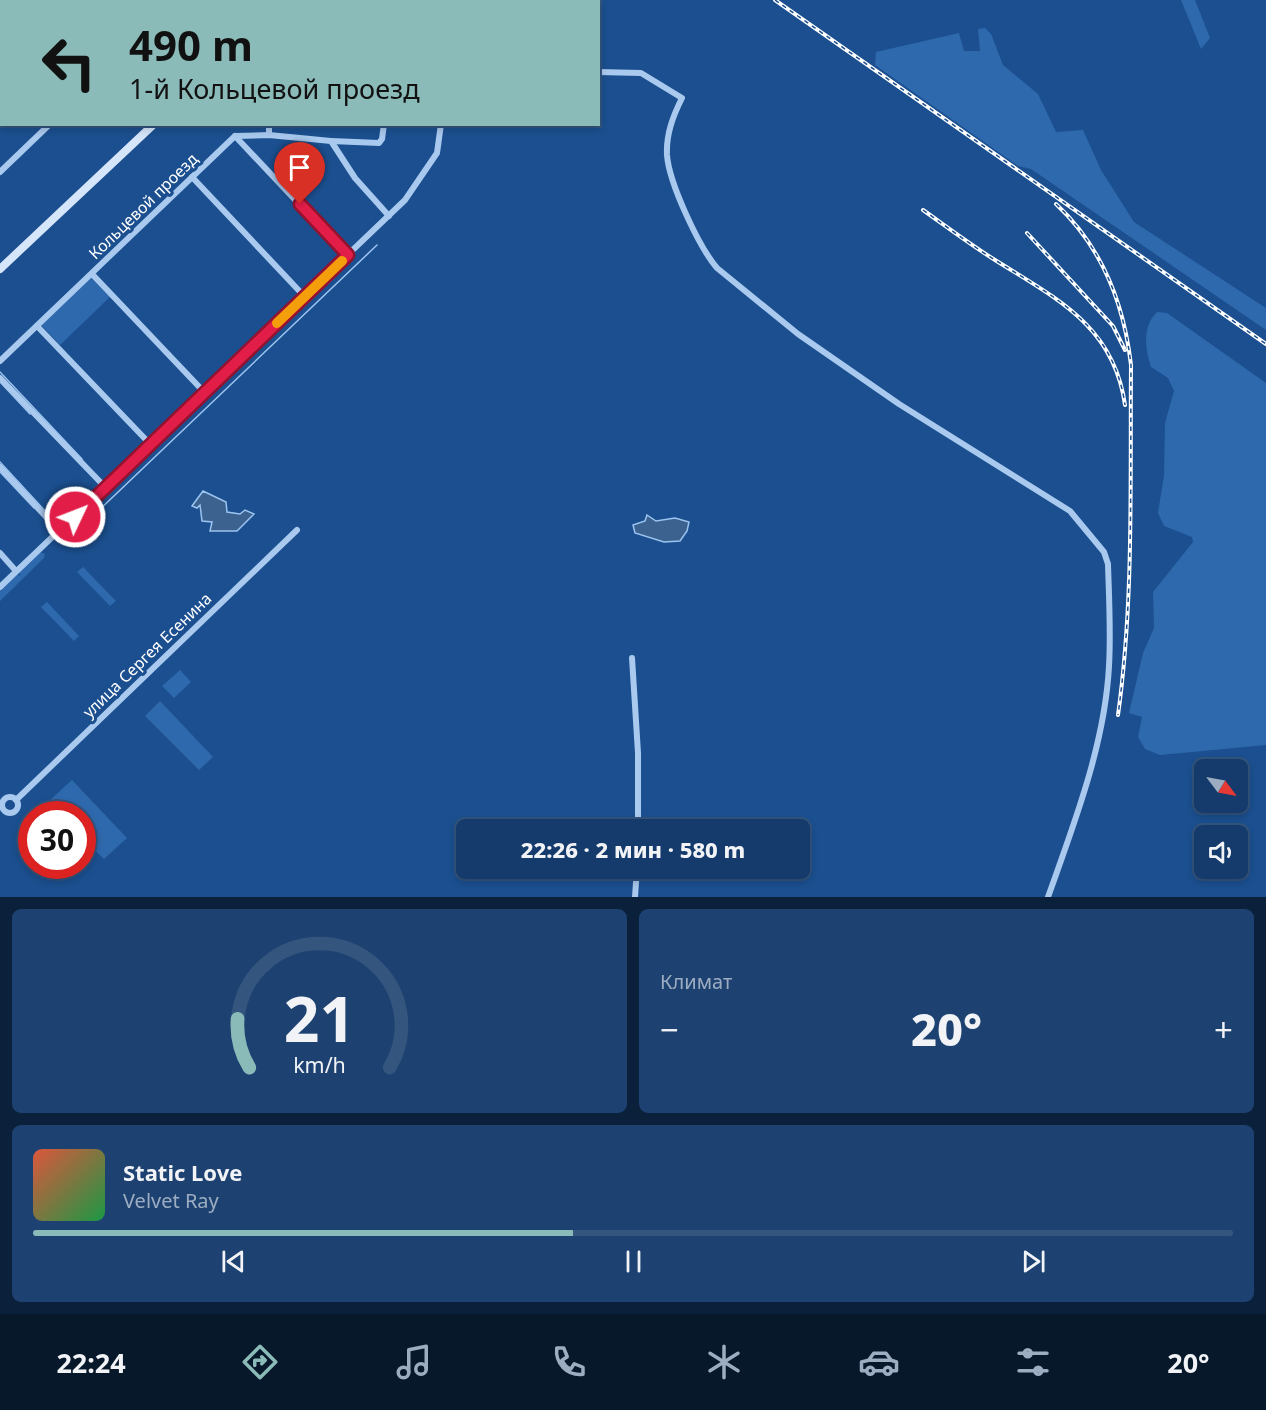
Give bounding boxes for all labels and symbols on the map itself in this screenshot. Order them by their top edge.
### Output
pin [274,142,325,204]
street label: Кольцевой проезд [84,148,203,264]
position arrow [43,485,107,549]
street label: улица Сергея Есенина [78,588,216,722]
north arrow [1194,759,1248,813]
speed limit sign: 30 [18,801,96,879]

